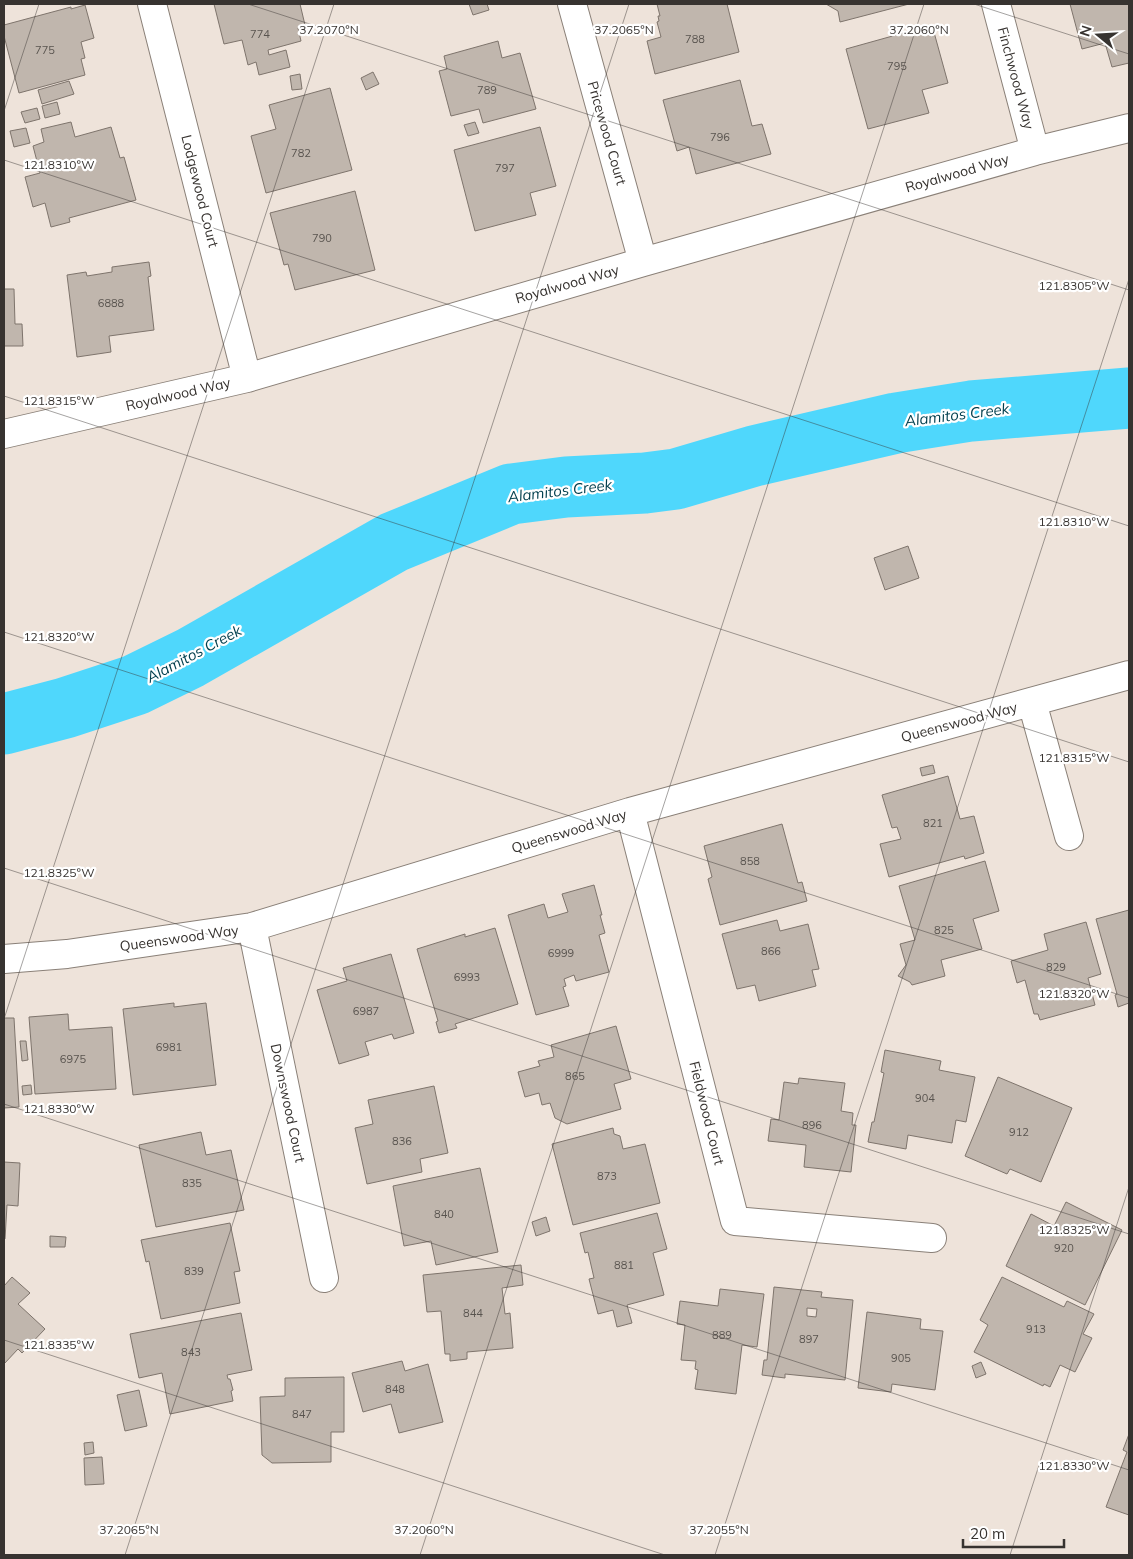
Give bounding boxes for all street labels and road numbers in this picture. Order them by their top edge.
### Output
street label: Finchwood Way [994,25,1038,132]
street label: Pricewood Court [584,79,630,187]
street label: Lodgewood Court [177,133,223,249]
street label: Royalwood Way [903,149,1011,196]
street label: Royalwood Way [513,260,621,307]
street label: Royalwood Way [124,373,233,415]
street label: Queenswood Way [899,698,1020,746]
street label: Queenswood Way [509,805,629,857]
street label: Queenswood Way [118,921,240,955]
street label: Downswood Court [267,1042,309,1164]
street label: Fieldwood Court [685,1059,729,1167]

